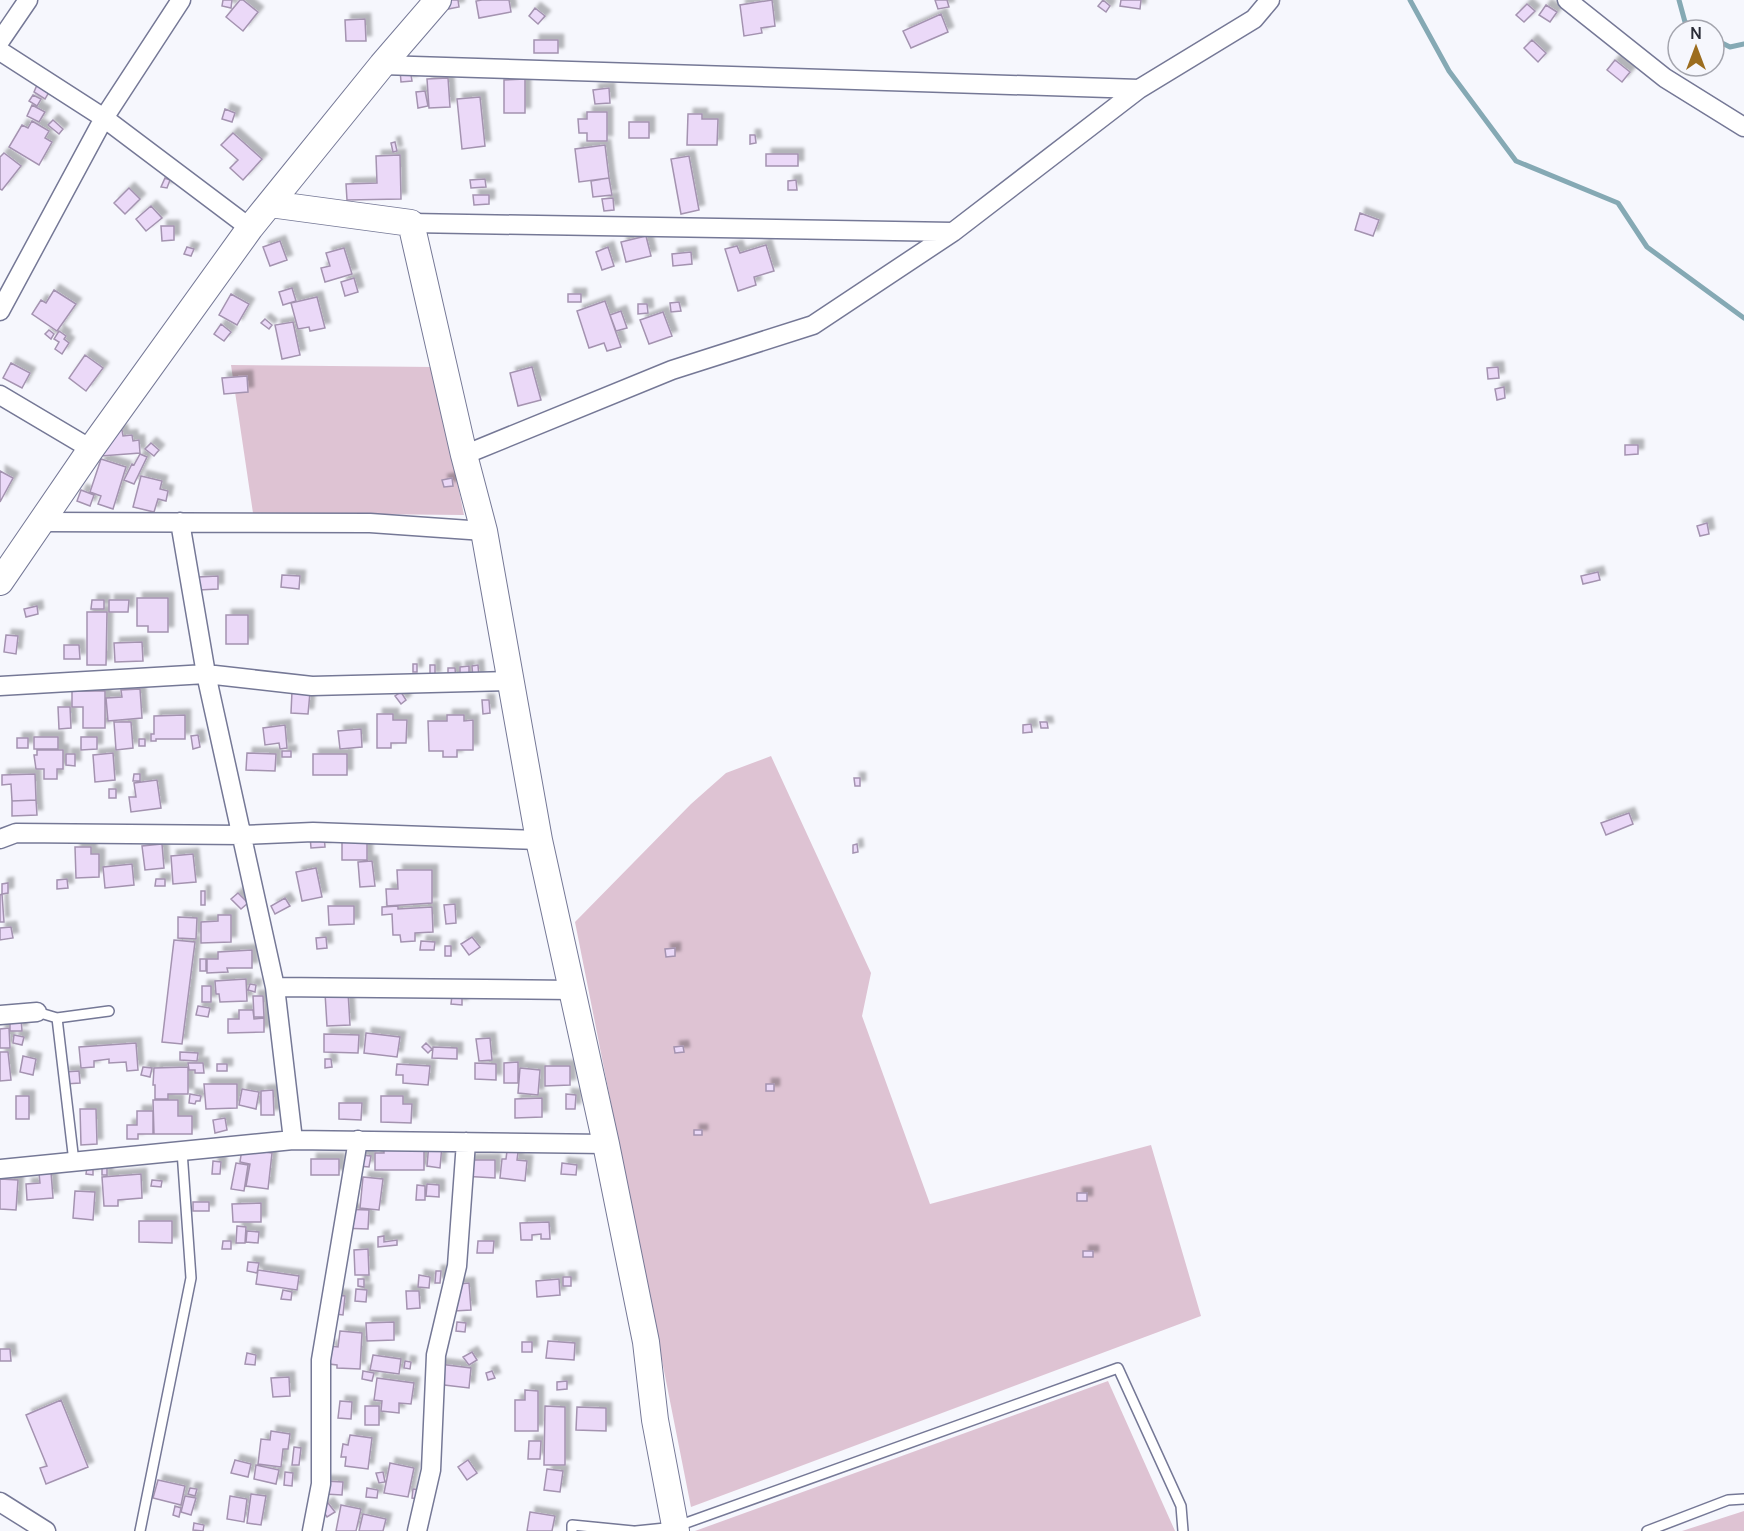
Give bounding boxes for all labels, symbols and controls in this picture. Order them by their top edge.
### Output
north arrow [1666,18,1726,78]
text: N [1690,22,1702,44]

